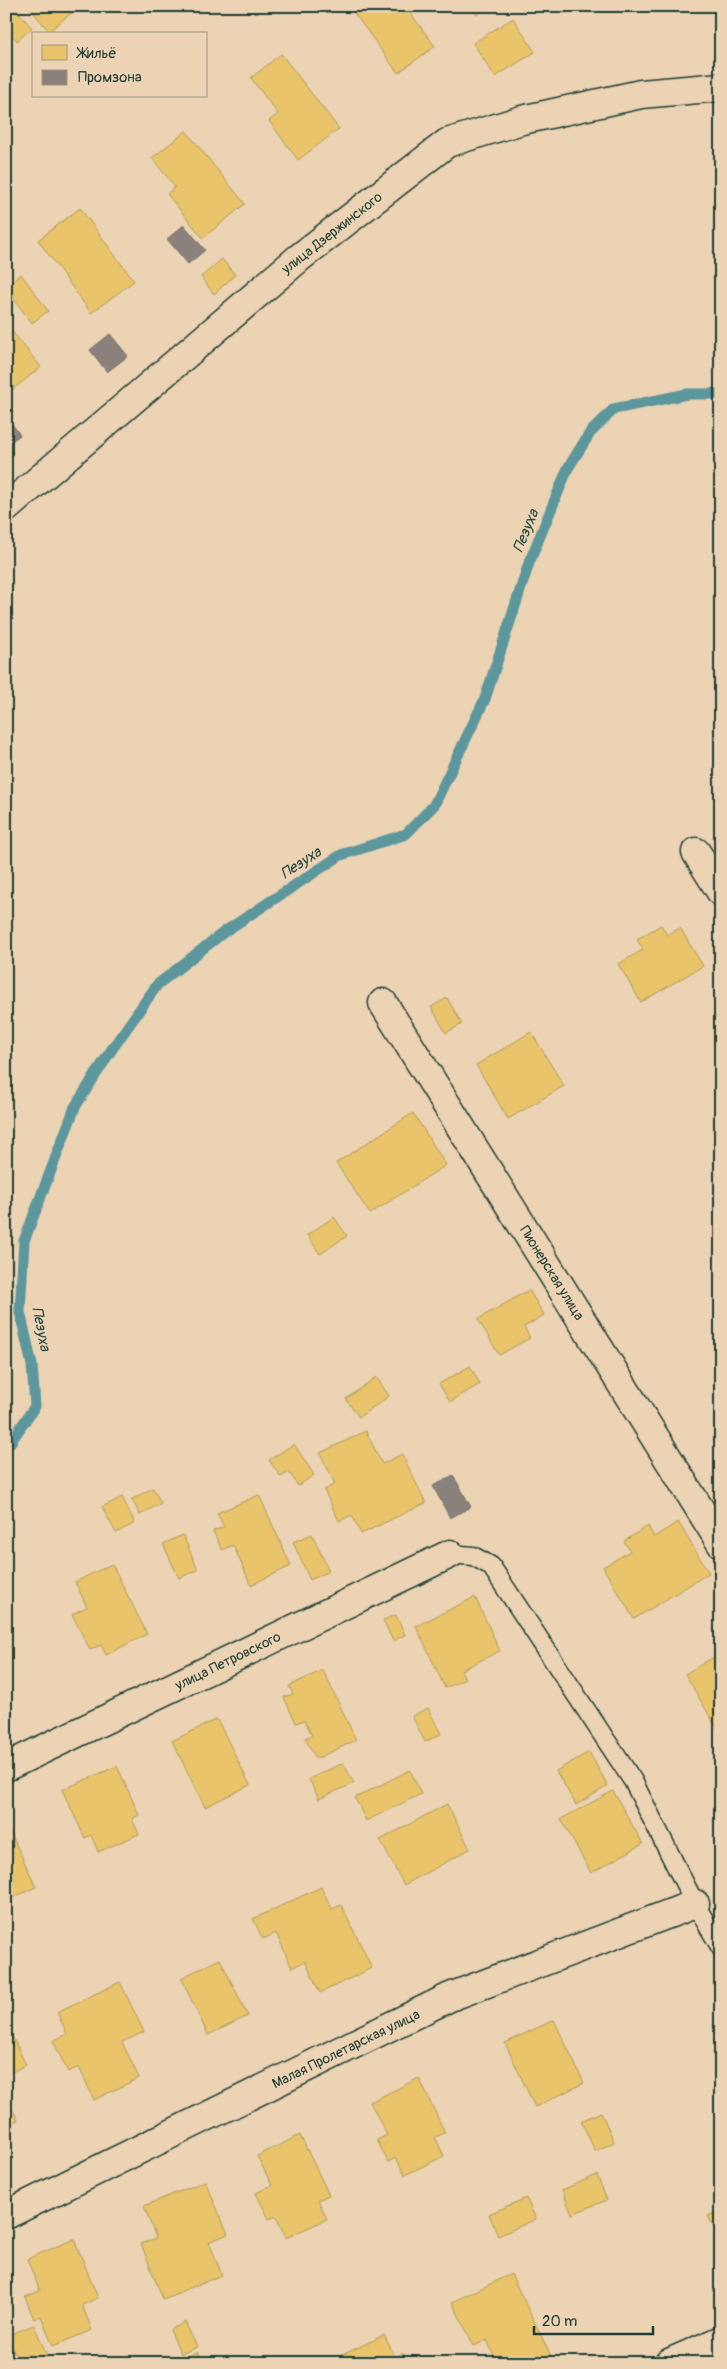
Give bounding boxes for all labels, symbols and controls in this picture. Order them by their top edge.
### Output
legend [32,32,208,98]
text: Жильё [76,44,117,63]
text: Промзона [78,68,142,87]
street label: улица Дзержинского [278,188,386,278]
water label: Пезуха [509,506,544,555]
water label: Пезуха [277,842,326,883]
street label: Пионерская улица [516,1223,588,1323]
water label: Пезуха [27,1305,55,1354]
street label: улица Петровского [172,1628,284,1694]
street label: Малая Пролетарская улица [269,2006,423,2092]
scale bar [534,2304,653,2336]
text: 20 m [542,2312,577,2331]

